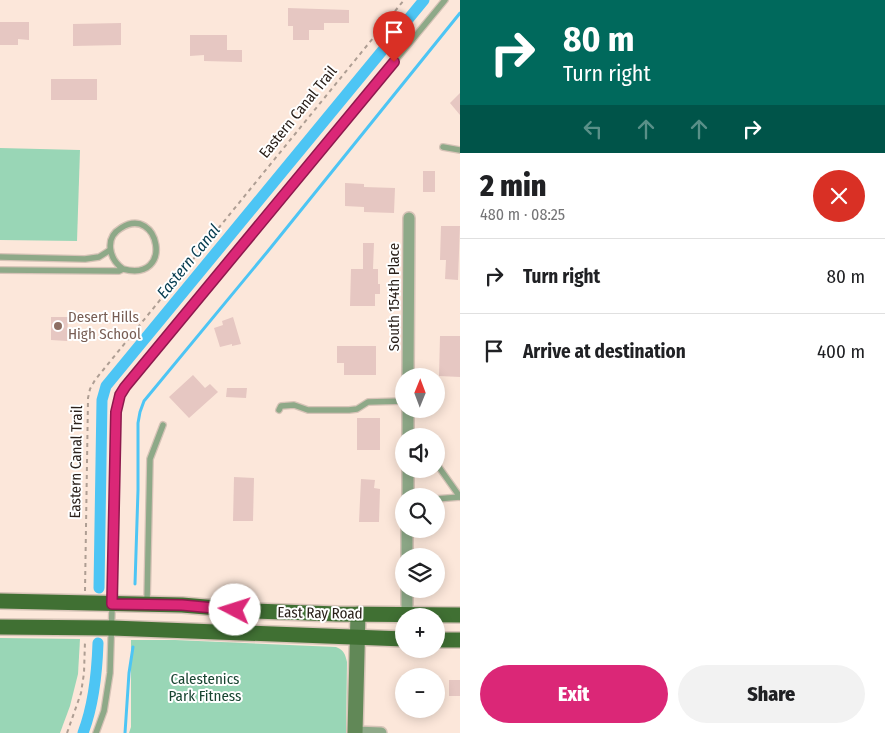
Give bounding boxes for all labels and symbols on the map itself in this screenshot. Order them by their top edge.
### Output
pin [373,11,415,62]
street label: Eastern Canal Trail [255,62,341,162]
water label: Eastern Canal [153,221,224,302]
street label: South 154th Place [385,243,403,351]
place label: Desert Hills High School [68,308,141,343]
marker: Desert Hills High School [52,320,64,332]
north arrow [395,368,445,418]
street label: Eastern Canal Trail [66,405,86,519]
position arrow [208,583,260,635]
street label: East Ray Road [277,603,363,623]
park label: Calestenics Park Fitness [169,670,241,705]

